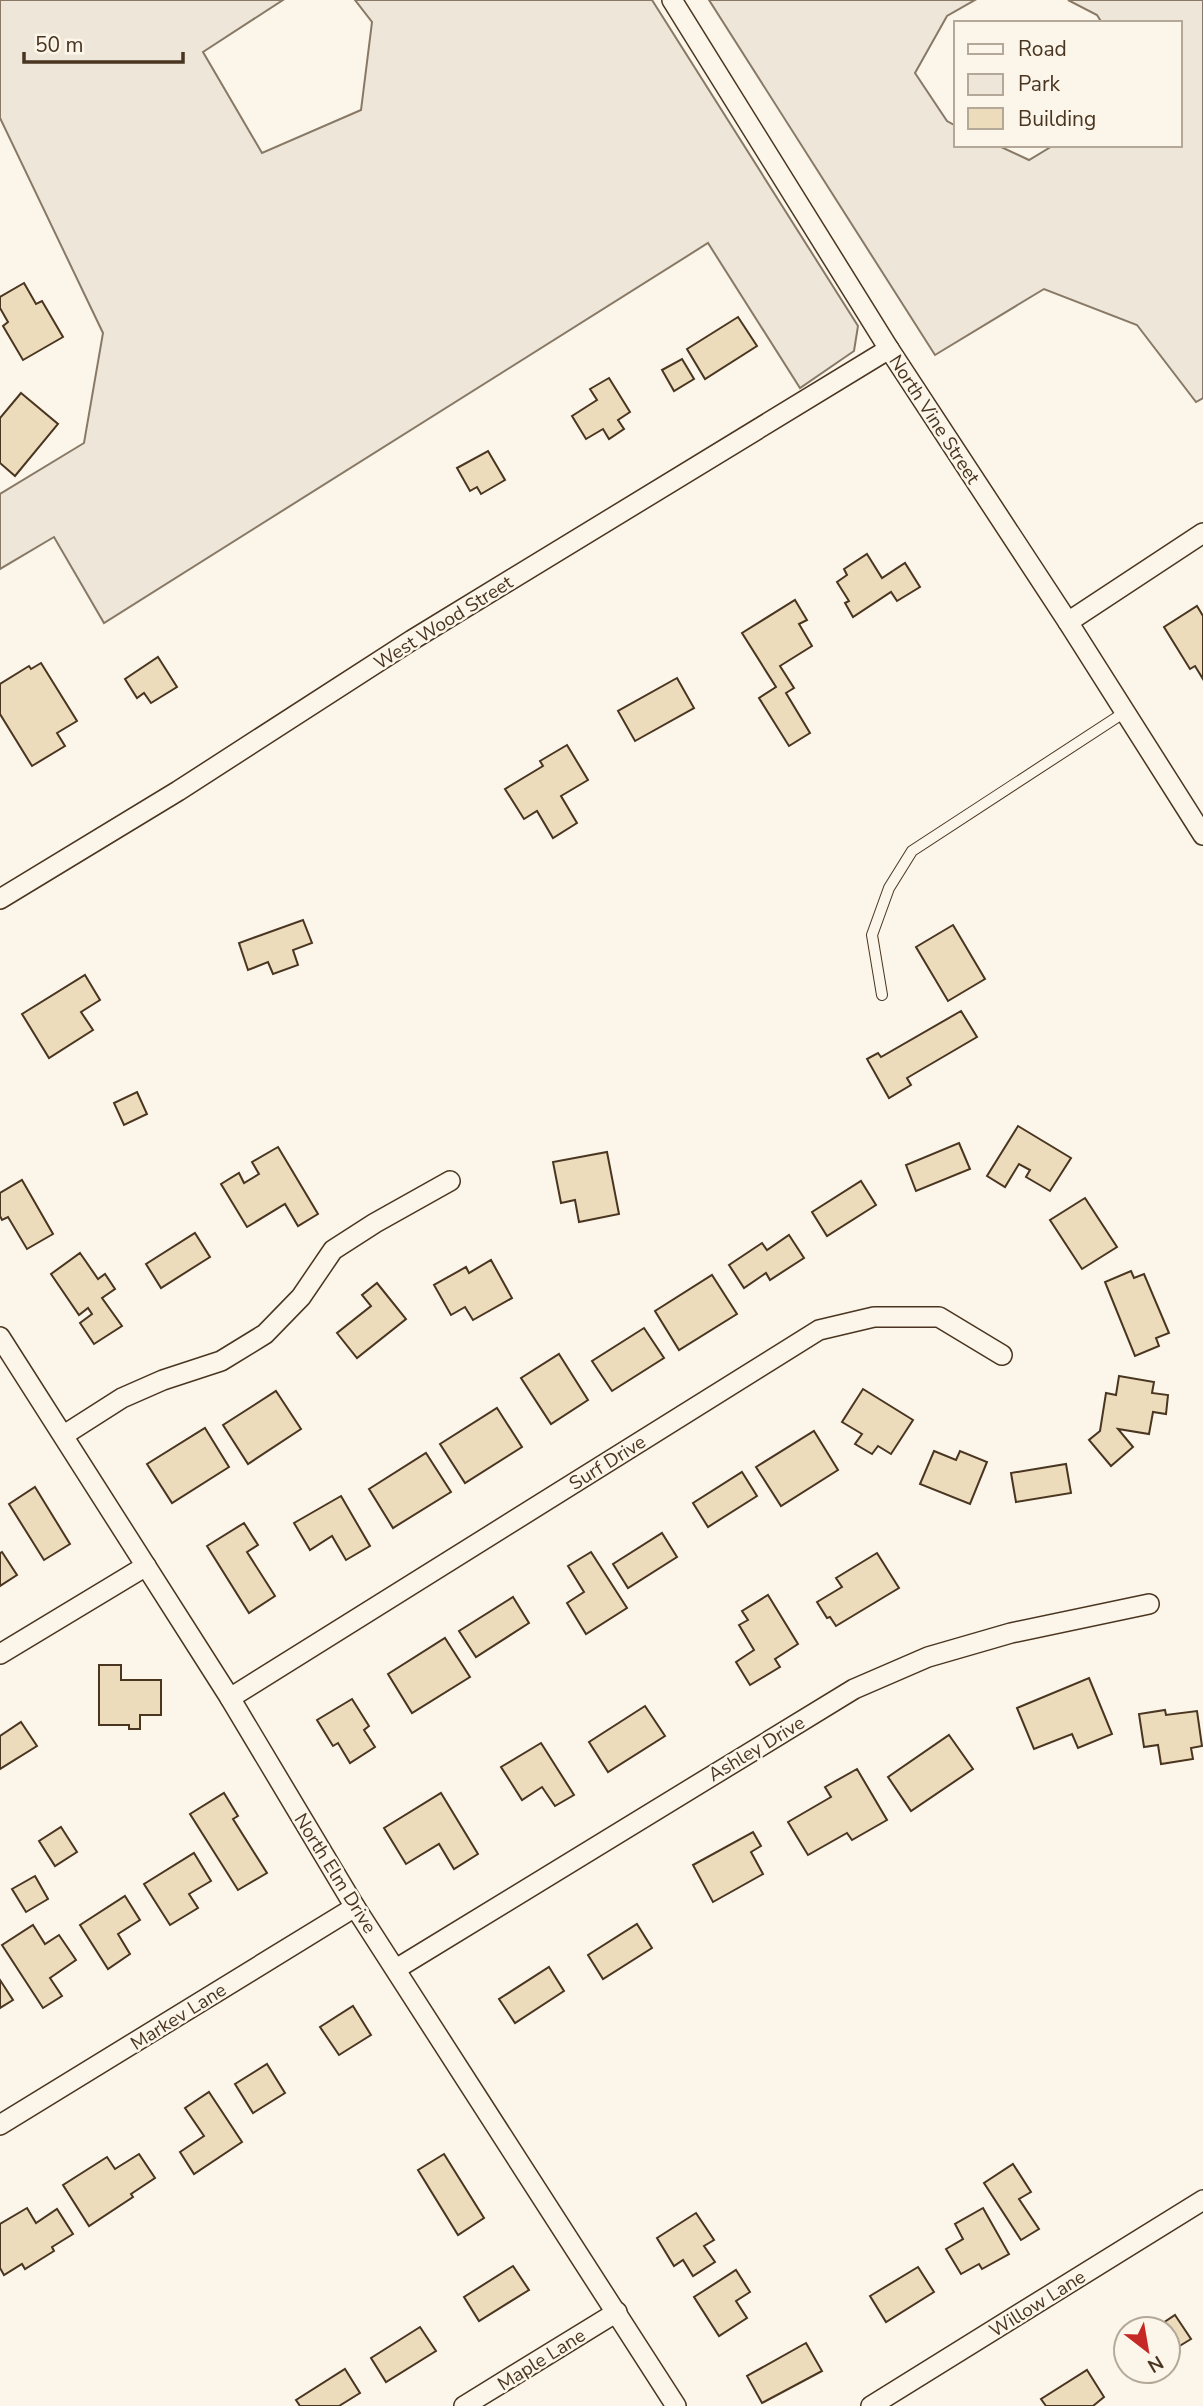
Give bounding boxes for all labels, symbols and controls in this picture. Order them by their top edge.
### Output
scale bar [24,21,184,65]
legend [954,21,1182,147]
text: 50 m [35,31,84,59]
text: Road [1018,35,1067,63]
text: Park [1018,70,1060,98]
text: Building [1018,105,1096,133]
street label: North Vine Street [883,350,986,490]
street label: West Wood Street [369,569,518,676]
street label: Surf Drive [564,1429,651,1497]
street label: Ashley Drive [703,1710,810,1788]
street label: North Elm Drive [288,1808,383,1939]
street label: Markev Lane [126,1977,231,2057]
street label: Willow Lane [984,2264,1091,2344]
north arrow [1112,2315,1182,2385]
street label: Maple Lane [493,2323,590,2397]
text: N [1142,2349,1168,2379]

